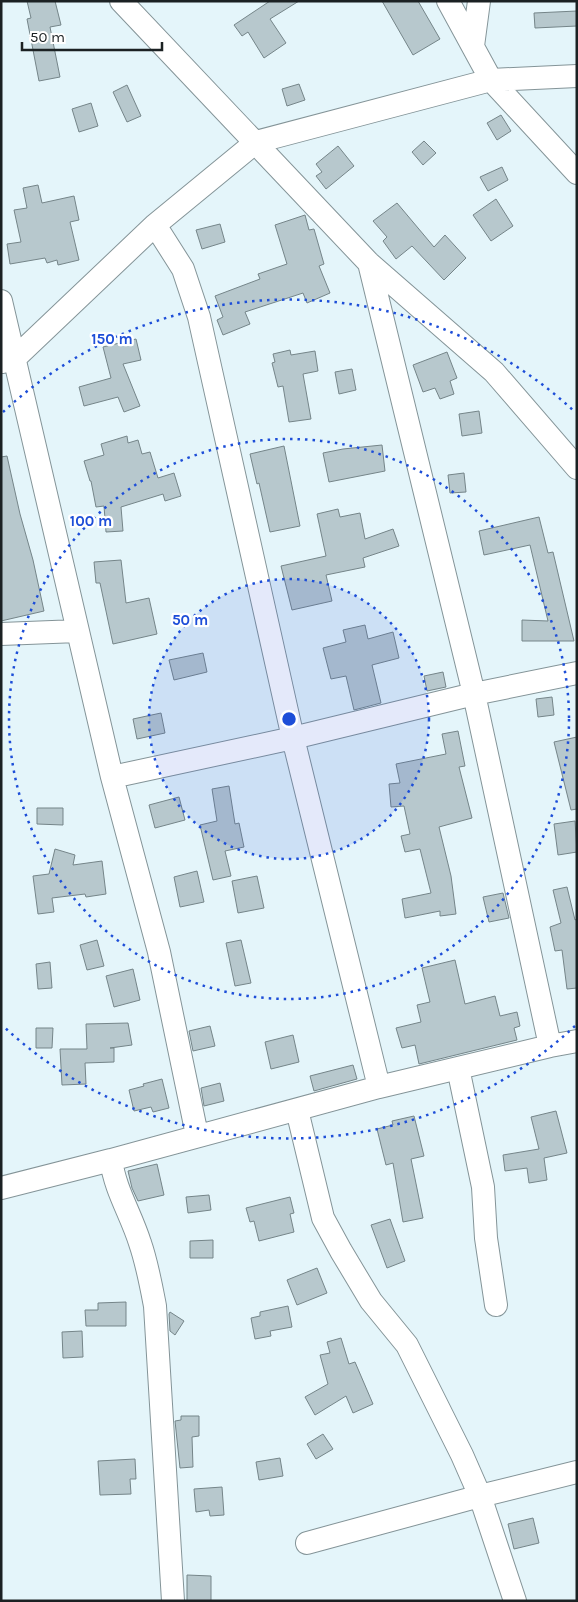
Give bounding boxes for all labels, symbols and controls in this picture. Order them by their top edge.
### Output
scale bar [22,20,162,52]
text: 50 m [30,28,65,46]
text: 150 m [91,330,133,348]
text: 100 m [70,512,112,530]
text: 50 m [172,611,208,629]
centre of rings [280,710,298,728]

